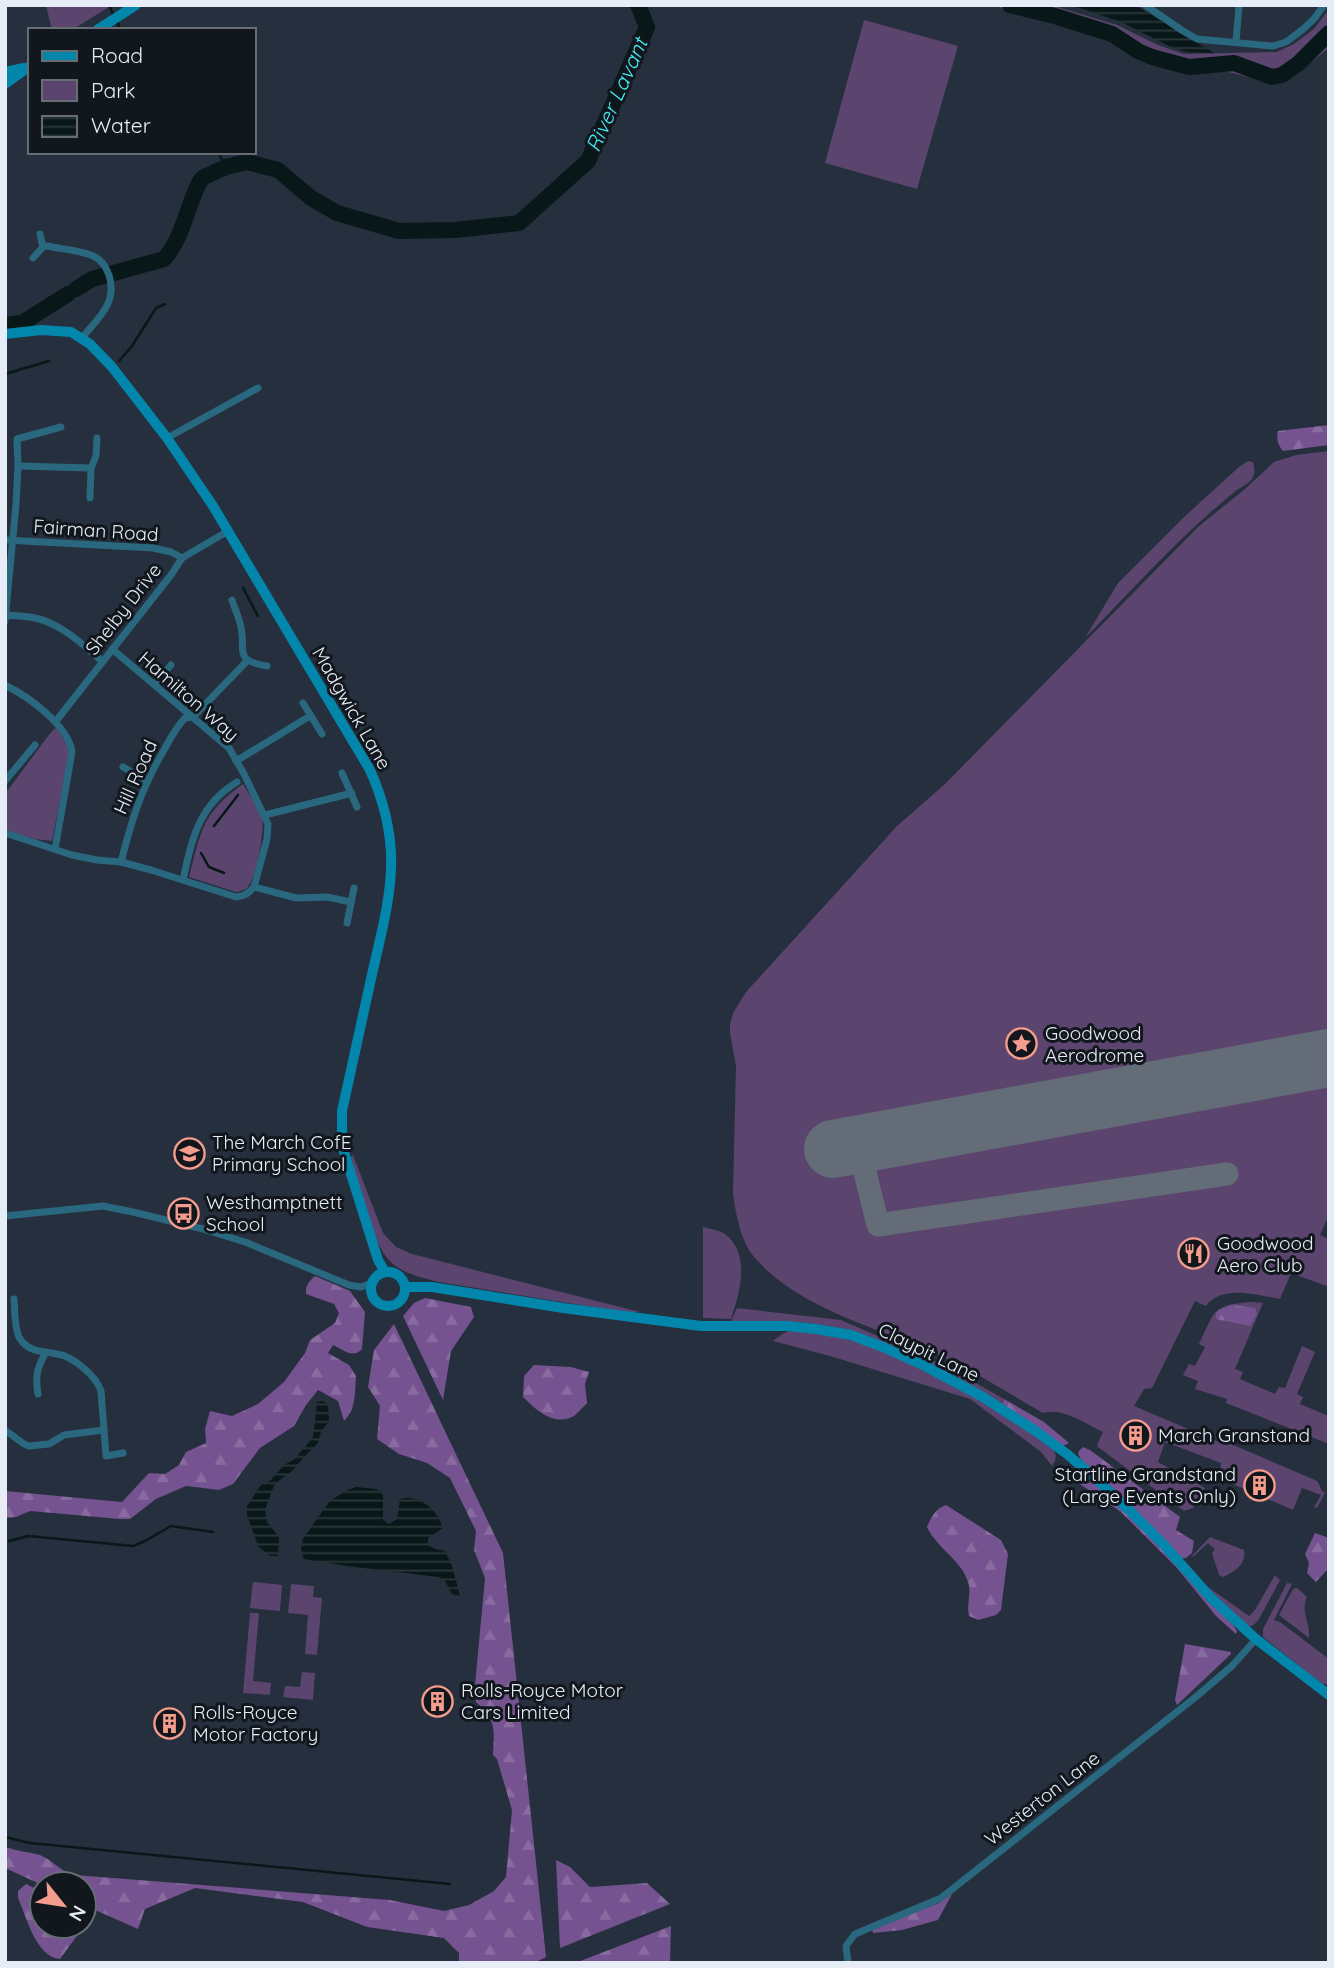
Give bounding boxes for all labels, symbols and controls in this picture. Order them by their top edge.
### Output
legend [28,28,256,154]
water label: River Lavant [579,31,654,156]
text: Road [91,42,143,68]
text: Park [91,77,135,103]
text: Water [91,112,151,138]
street label: Fairman Road [33,514,159,546]
street label: Shelby Drive [80,558,166,660]
street label: Madgwick Lane [307,642,397,774]
street label: Hamilton Way [134,646,244,746]
street label: Hill Road [108,736,162,818]
place label: Goodwood Aerodrome [1045,1021,1144,1067]
place icon: Goodwood Aerodrome [1005,1027,1039,1061]
place label: The March CofE Primary School [212,1130,352,1176]
school or university icon: The March CofE Primary School [172,1136,206,1170]
place label: Westhamptnett School [206,1190,342,1236]
bus stop icon: Westhamptnett School [166,1196,200,1230]
place label: Goodwood Aero Club [1217,1231,1313,1277]
restaurant icon: Goodwood Aero Club [1177,1237,1211,1271]
street label: Claypit Lane [874,1317,984,1387]
building icon: March Granstand [1118,1418,1152,1452]
place label: March Granstand [1158,1423,1310,1447]
place label: Startline Grandstand (Large Events Only) [1055,1462,1236,1508]
building icon: Startline Grandstand (Large Events Only) [1242,1468,1276,1502]
place label: Rolls-Royce Motor Cars Limited [461,1678,624,1724]
building icon: Rolls-Royce Motor Cars Limited [421,1684,455,1718]
place label: Rolls-Royce Motor Factory [193,1700,318,1746]
building icon: Rolls-Royce Motor Factory [153,1706,187,1740]
street label: Westerton Lane [980,1746,1104,1850]
north arrow [28,1870,98,1940]
text: N [64,1901,92,1926]

